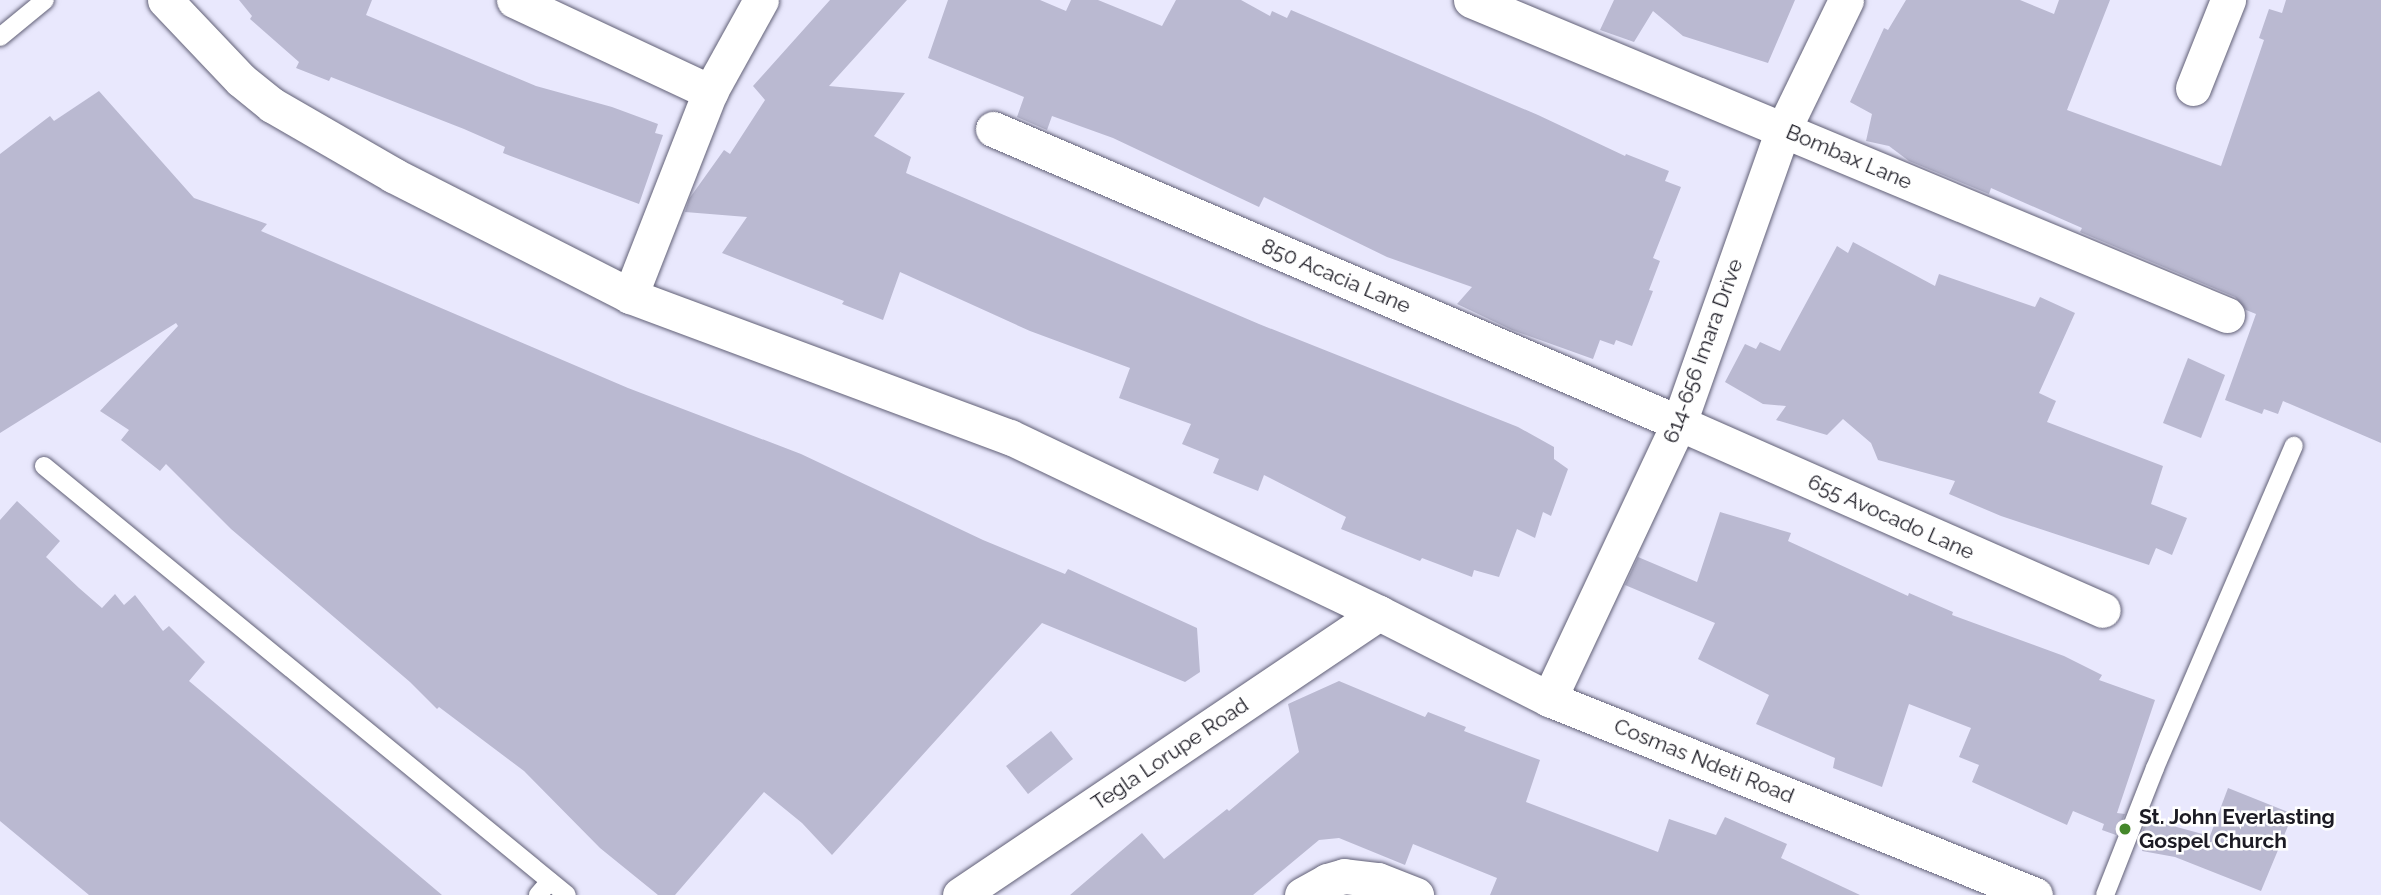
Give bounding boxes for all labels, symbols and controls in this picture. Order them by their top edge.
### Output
street label: Bombax Lane [1782,119,1916,195]
street label: 850 Acacia Lane [1257,233,1415,319]
street label: 614-656 Imara Drive [1658,255,1748,447]
street label: 655 Avocado Lane [1804,469,1978,565]
street label: Tegla Lorupe Road [1087,692,1253,816]
street label: Cosmas Ndeti Road [1610,713,1798,809]
place label: St. John Everlasting Gospel Church [2139,804,2335,854]
marker: St. John Everlasting Gospel Church [2117,821,2133,837]

